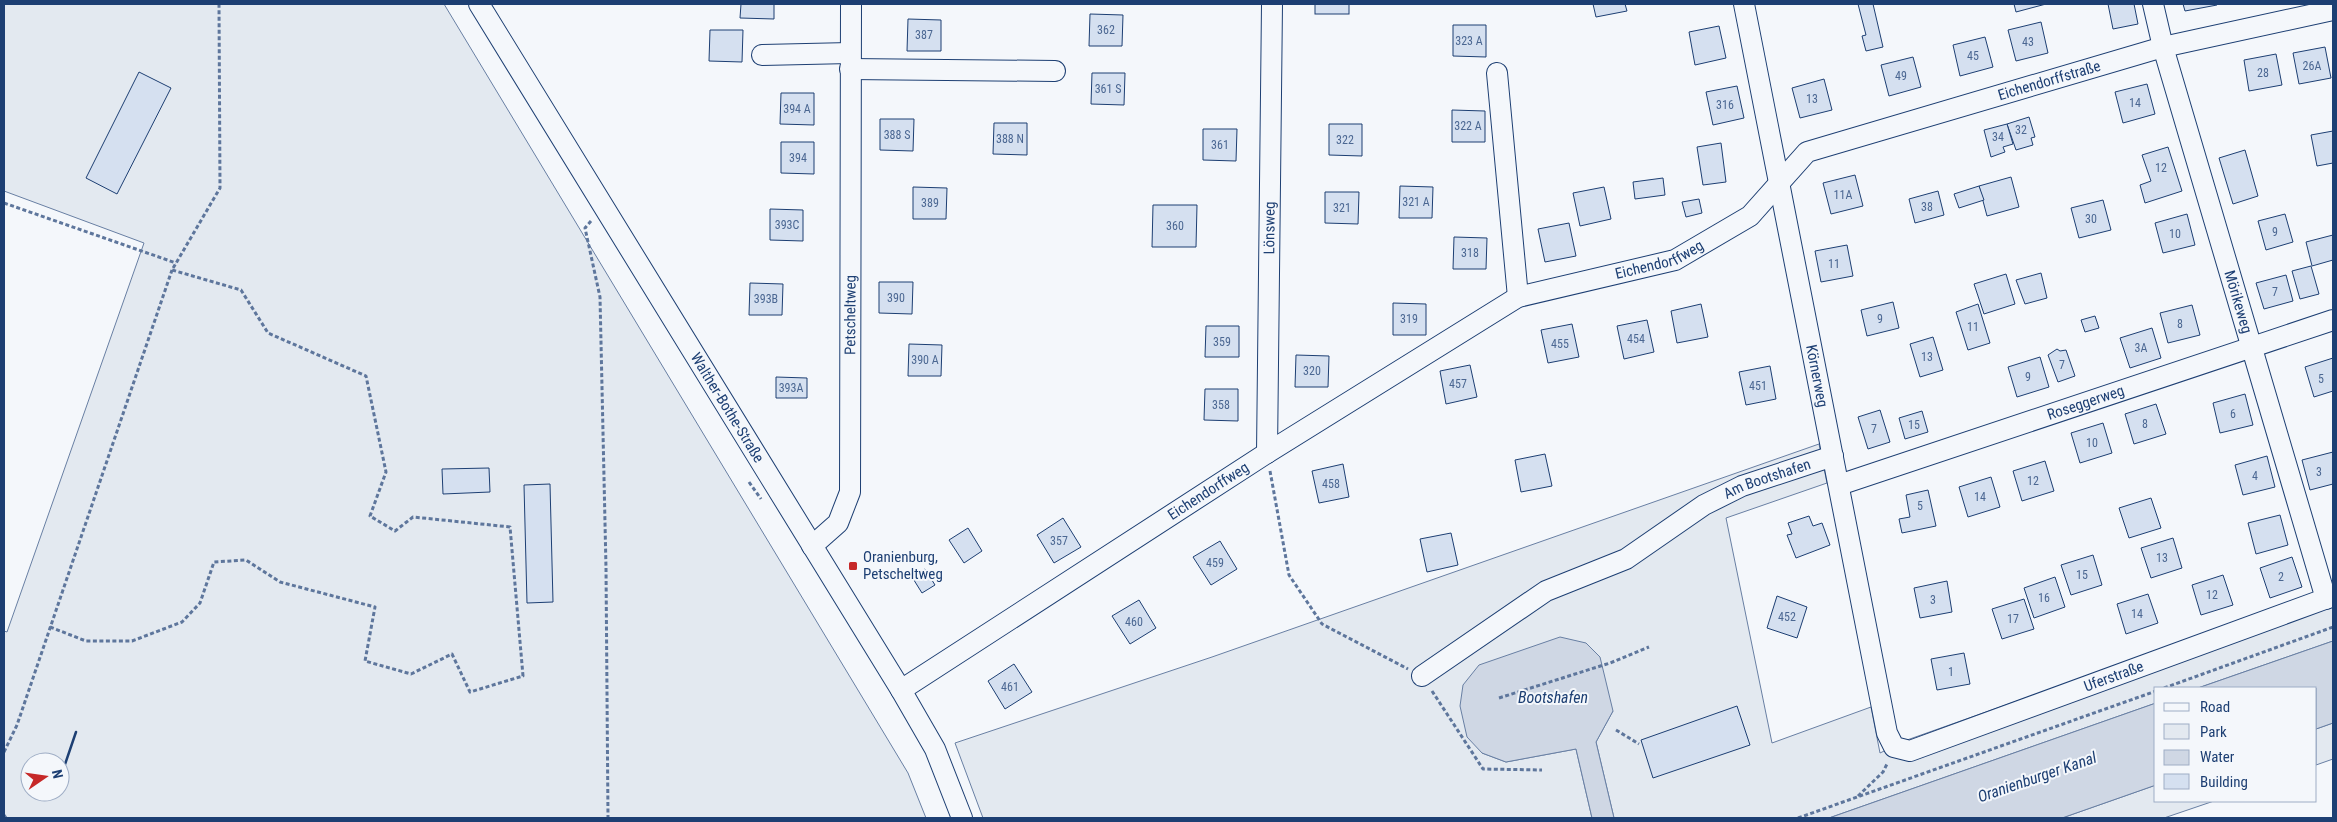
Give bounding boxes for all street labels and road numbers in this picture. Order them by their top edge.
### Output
street label: Eichendorffstraße [1996,57,2103,104]
street label: Lönsweg [1260,201,1279,255]
street label: Eichendorffweg [1613,236,1707,283]
street label: Mörikeweg [2220,268,2256,336]
street label: Petscheltweg [841,275,859,355]
street label: Körnerweg [1802,343,1832,409]
street label: Walther-Bothe-Straße [687,349,768,466]
street label: Roseggerweg [2045,381,2126,424]
street label: Am Bootshafen [1721,455,1813,503]
street label: Eichendorffweg [1164,458,1252,524]
street label: Uferstraße [2081,657,2146,696]

